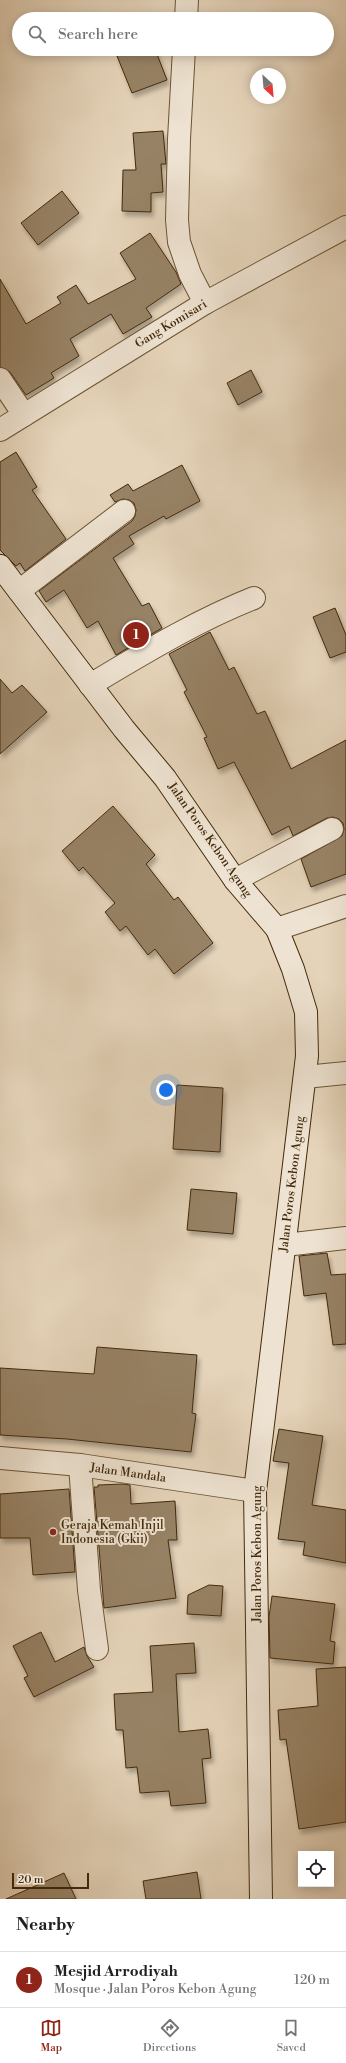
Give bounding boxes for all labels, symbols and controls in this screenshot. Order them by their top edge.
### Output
search box [12,12,334,56]
icon: search [26,23,48,45]
text: Search here [58,25,138,44]
north arrow [250,68,286,104]
street label: Gang Komisari [132,297,210,351]
pin: 1 [123,620,149,650]
street label: Jalan Poros Kebon Agung [164,779,256,901]
your location [156,1080,176,1100]
street label: Jalan Poros Kebon Agung [276,1114,308,1254]
street label: Jalan Mandala [88,1460,168,1486]
street label: Jalan Poros Kebon Agung [250,1485,265,1624]
place label: Geraja Kemah Injil Indonesia (Gkii) [61,1518,164,1547]
marker: Geraja Kemah Injil Indonesia (Gkii) [48,1527,58,1537]
map controls [298,1851,334,1887]
button: locate [298,1851,334,1887]
scale bar [12,1871,89,1890]
text: 20 m [18,1873,43,1887]
text: Nearby [16,1914,75,1936]
text: Mesjid Arrodiyah [54,1962,178,1981]
text: 1 [26,1972,32,1988]
text: 120 m [294,1972,330,1988]
text: Mosque · Jalan Poros Kebon Agung [54,1981,256,1997]
tab: Map [40,2017,62,2055]
tab: Directions [143,2017,196,2055]
tab: Saved [277,2017,306,2055]

